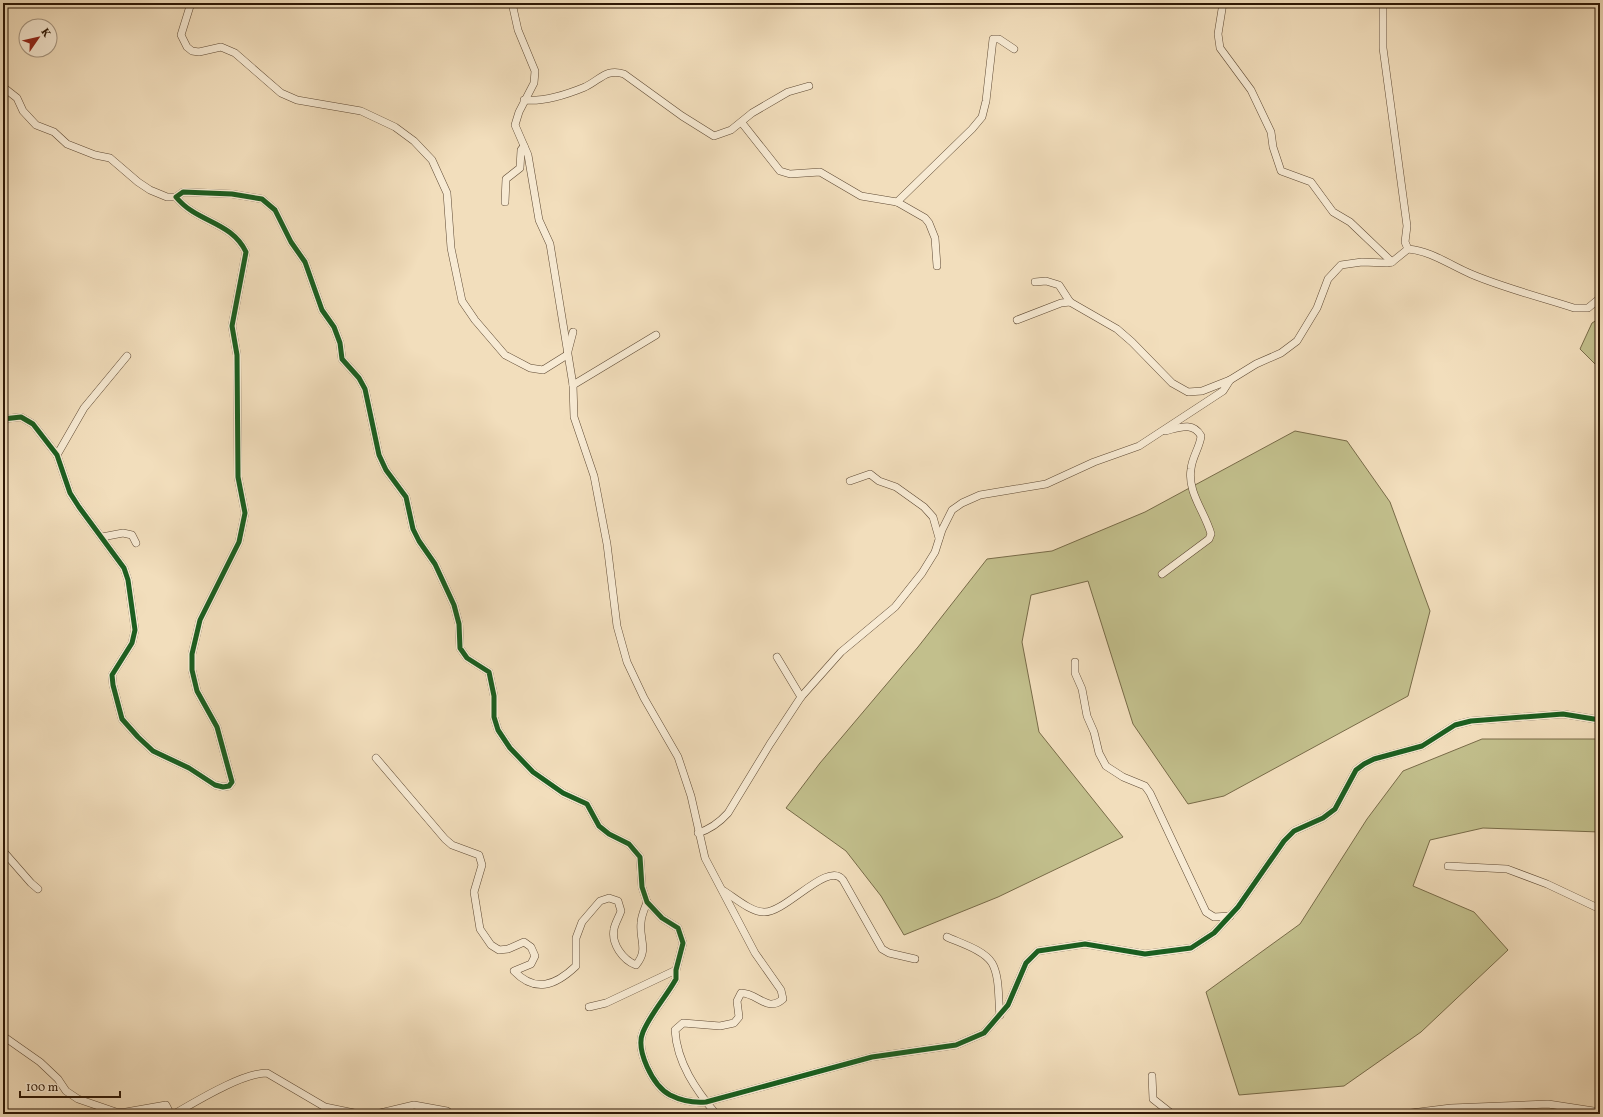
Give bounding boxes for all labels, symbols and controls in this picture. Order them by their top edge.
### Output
north arrow [18,18,58,58]
text: K [37,26,54,41]
scale bar [20,1073,120,1099]
text: 100 m [26,1080,59,1096]

